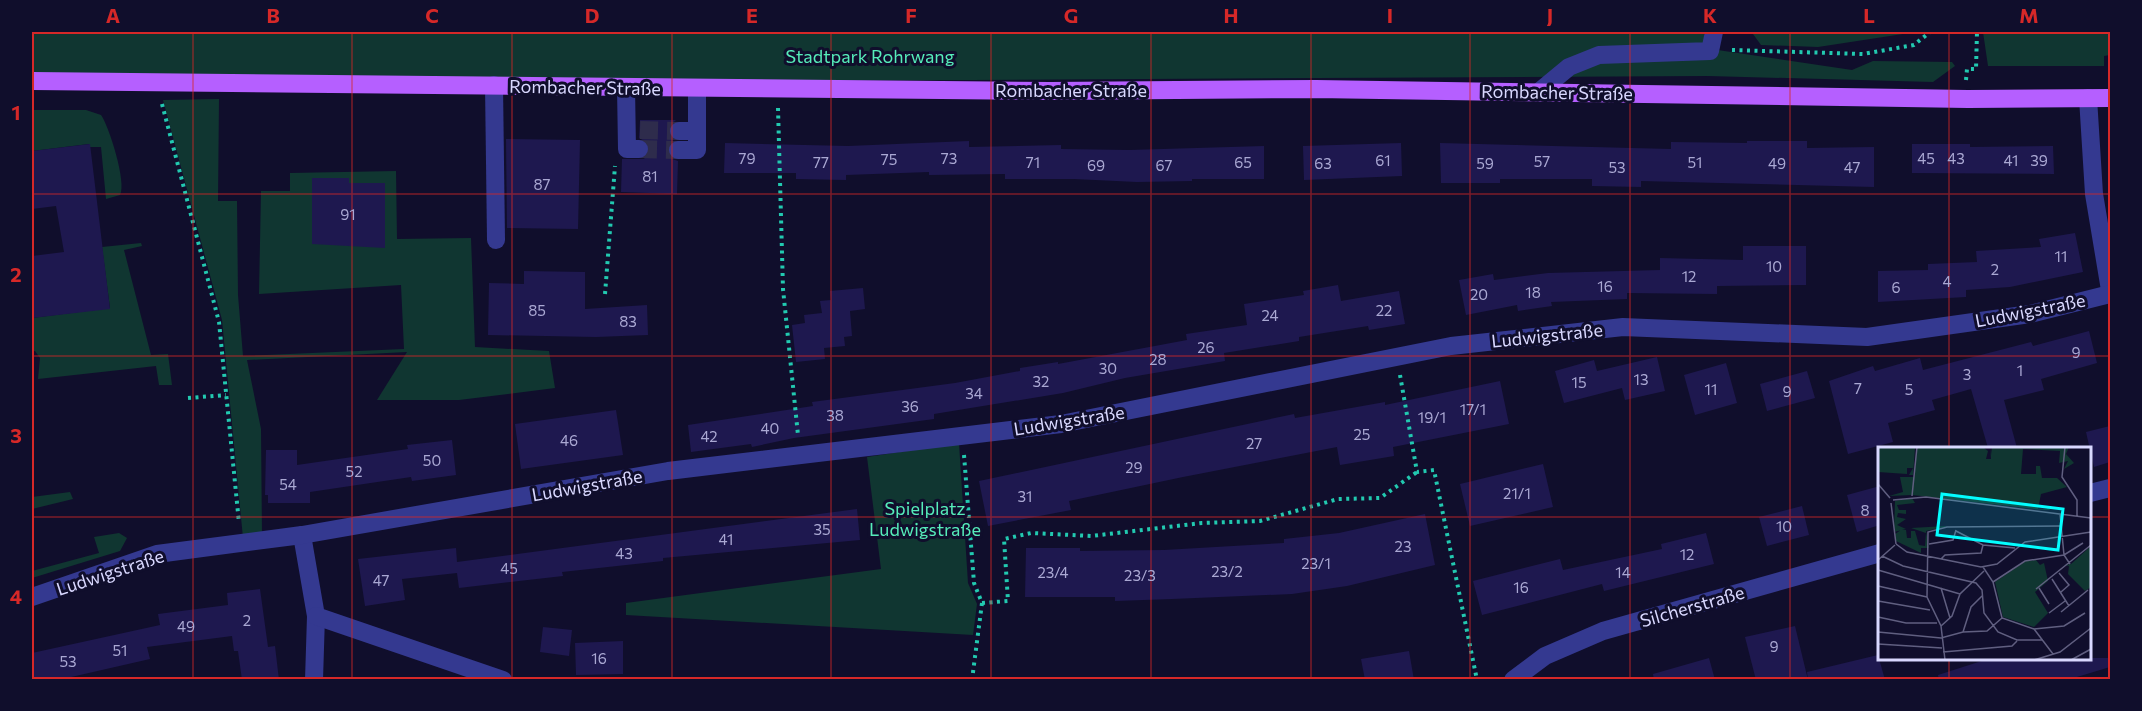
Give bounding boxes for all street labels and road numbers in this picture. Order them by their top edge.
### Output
street label: Rombacher Straße [509,75,661,99]
street label: Rombacher Straße [995,79,1147,101]
street label: Rombacher Straße [1481,80,1633,104]
street label: Ludwigstraße [1973,289,2087,331]
street label: Ludwigstraße [1490,318,1604,352]
street label: Ludwigstraße [1012,400,1126,440]
street label: Ludwigstraße [530,464,644,506]
street label: Ludwigstraße [53,544,167,600]
street label: Silcherstraße [1637,581,1747,631]

